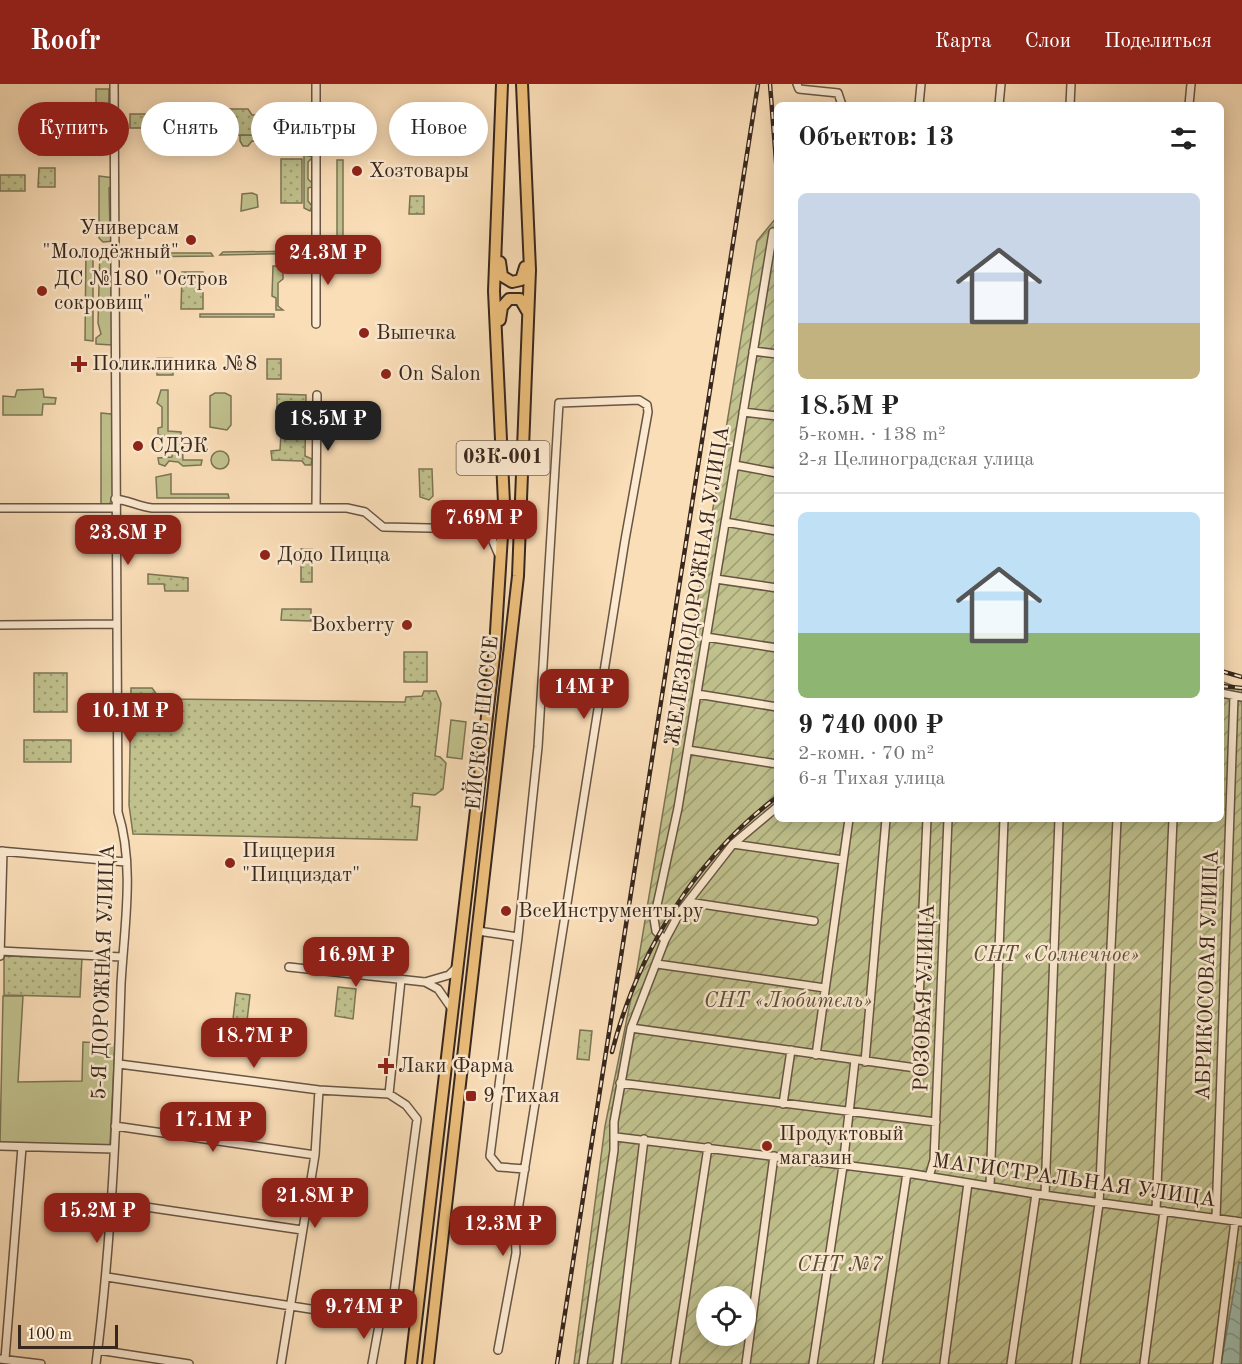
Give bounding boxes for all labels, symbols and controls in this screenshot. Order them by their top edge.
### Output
text: Roofr [30,28,101,56]
text: Карта [935,31,992,52]
text: Слои [1025,31,1071,52]
text: Поделиться [1104,31,1212,52]
chip: Купить [18,102,129,156]
chip: Снять [141,102,239,156]
chip: Фильтры [251,102,377,156]
chip: Новое [389,102,488,156]
icon: filters [1167,122,1200,155]
text: Объектов: 13 [798,125,954,151]
place label: Хозтовары [369,161,469,182]
marker: Хозтовары [350,164,364,178]
place label: Универсам "Молодёжный" [42,218,179,263]
icon: home [945,232,1053,340]
marker: Универсам "Молодёжный" [184,233,198,247]
pin: 24.3M ₽ [273,235,383,286]
text: 24.3M ₽ [289,244,367,264]
place label: ДС №180 "Остров сокровищ" [54,269,228,314]
marker: ДС №180 "Остров сокровищ" [35,284,49,298]
place label: Выпечка [376,323,456,344]
marker: Выпечка [357,326,371,340]
place label: Поликлиника №8 [92,354,257,375]
marker: Поликлиника №8 [70,355,88,373]
place label: On Salon [398,364,481,385]
marker: On Salon [379,367,393,381]
text: 18.5M ₽ [798,394,899,420]
pin: 18.5M ₽ [273,401,383,452]
text: 18.5M ₽ [289,410,367,430]
street label: ЖЕЛЕЗНОДОРОЖНАЯ УЛИЦА [662,424,734,748]
text: 5-комн. · 138 m² [798,425,946,445]
place label: СДЭК [150,436,208,457]
marker: СДЭК [131,439,145,453]
road number: 03К-001 [456,441,550,475]
text: 2-я Целиноградская улица [798,450,1034,470]
pin: 7.69M ₽ [429,500,539,551]
text: 7.69M ₽ [445,509,523,529]
pin: 23.8M ₽ [73,515,183,566]
text: 23.8M ₽ [89,524,167,544]
place label: Додо Пицца [277,545,390,566]
marker: Додо Пицца [258,548,272,562]
icon: home [945,551,1053,659]
place label: Boxberry [311,615,395,636]
marker: Boxberry [400,618,414,632]
street label: ЕЙСКОЕ ШОССЕ [458,634,503,811]
pin: 14M ₽ [542,669,626,720]
text: 14M ₽ [554,678,614,698]
pin: 10.1M ₽ [75,693,185,744]
text: 10.1M ₽ [91,702,169,722]
text: 9 740 000 ₽ [798,713,944,739]
text: 2-комн. · 70 m² [798,744,934,764]
text: 6-я Тихая улица [798,769,945,789]
place label: Пиццерия "Пицциздат" [242,841,360,886]
street label: 5-Я ДОРОЖНАЯ УЛИЦА [89,844,119,1100]
street label: АБРИКОСОВАЯ УЛИЦА [1193,849,1223,1101]
marker: Пиццерия "Пицциздат" [223,856,237,870]
place label: ВсеИнструменты.ру [518,901,704,922]
marker: ВсеИнструменты.ру [499,904,513,918]
street label: РОЗОВАЯ УЛИЦА [911,904,939,1092]
pin: 16.9M ₽ [301,937,411,988]
park label: СНТ «Солнечное» [973,945,1139,966]
text: 16.9M ₽ [317,946,395,966]
park label: СНТ «Любитель» [704,991,872,1012]
pin: 18.7M ₽ [199,1018,309,1069]
text: 18.7M ₽ [215,1027,293,1047]
place label: Лаки Фарма [398,1056,514,1077]
marker: Лаки Фарма [379,1059,393,1073]
place label: 9 Тихая [483,1086,560,1107]
marker: 9 Тихая [464,1089,478,1103]
pin: 17.1M ₽ [158,1102,268,1153]
text: 17.1M ₽ [174,1111,252,1131]
place label: Продуктовый магазин [779,1124,904,1169]
marker: Продуктовый магазин [760,1139,774,1153]
street label: МАГИСТРАЛЬНАЯ УЛИЦА [931,1151,1217,1211]
pin: 21.8M ₽ [260,1178,370,1229]
text: 21.8M ₽ [276,1187,354,1207]
pin: 15.2M ₽ [42,1193,152,1244]
text: 15.2M ₽ [58,1202,136,1222]
pin: 12.3M ₽ [448,1206,558,1257]
text: 12.3M ₽ [464,1215,542,1235]
park label: СНТ №7 [797,1255,884,1276]
map controls [696,1286,756,1346]
button: locate [696,1286,756,1346]
pin: 9.74M ₽ [309,1289,419,1340]
text: 9.74M ₽ [325,1298,403,1318]
scale bar [18,1322,118,1350]
text: 100 m [27,1327,72,1343]

